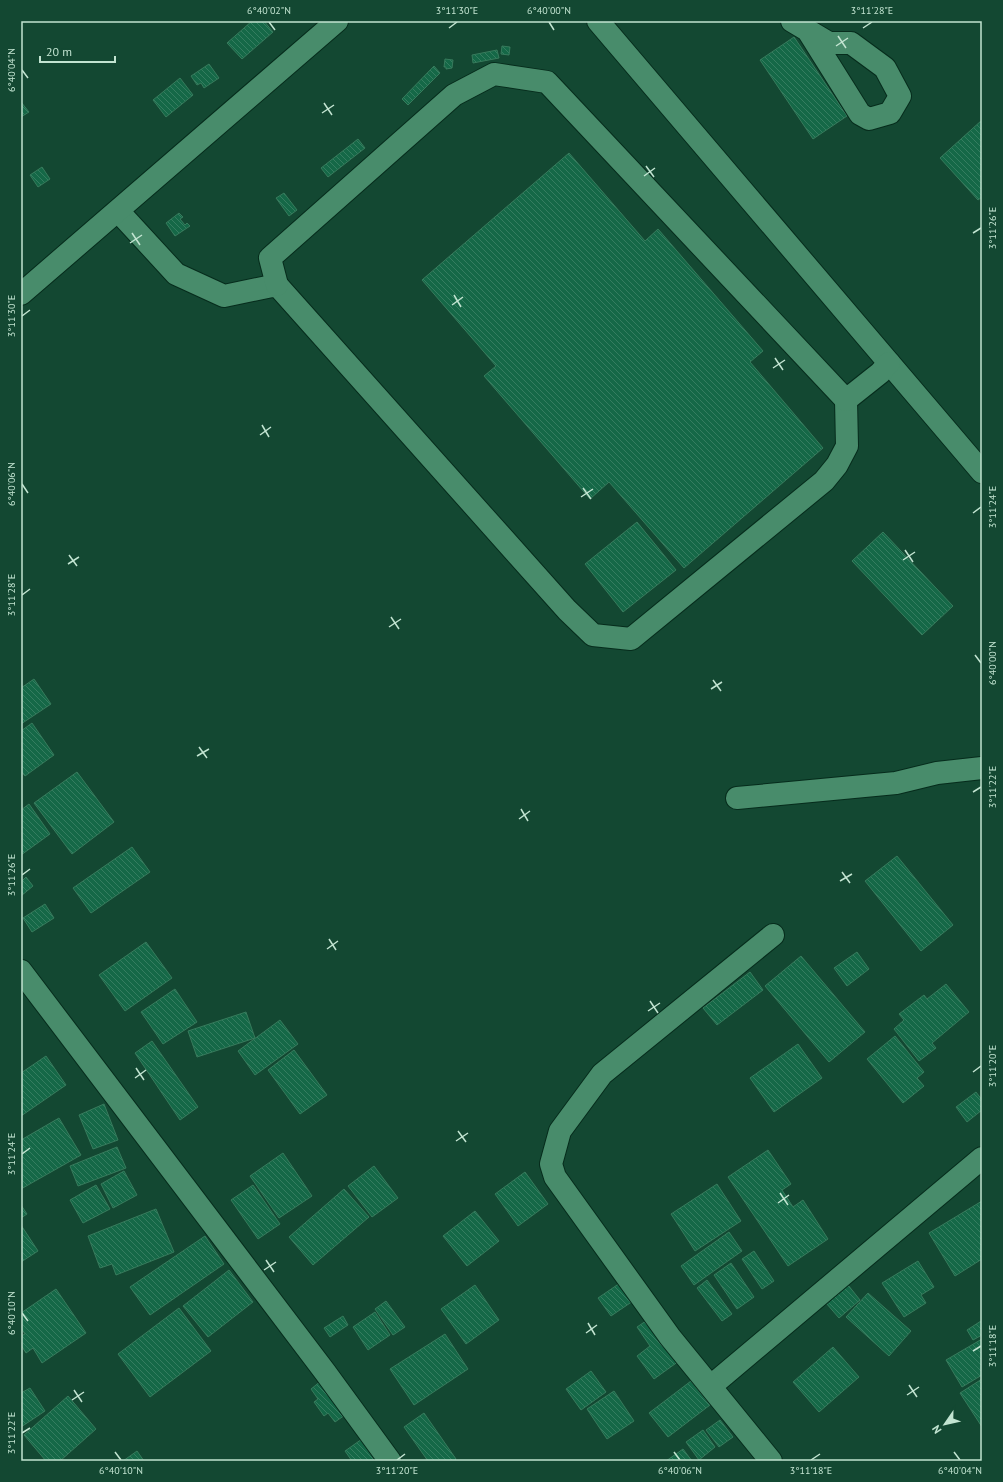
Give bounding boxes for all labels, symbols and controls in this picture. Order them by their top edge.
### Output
text: 6°40'02"N [247,4,291,17]
text: 3°11'30"E [436,4,478,17]
text: 6°40'00"N [527,4,571,17]
text: 3°11'28"E [851,4,893,17]
scale bar [40,38,115,64]
text: 20 m [46,44,72,59]
text: 6°40'04"N [5,48,18,92]
text: 3°11'26"E [986,207,999,249]
text: 3°11'30"E [5,295,18,337]
text: 6°40'06"N [5,462,18,506]
text: 3°11'24"E [986,486,999,528]
text: 3°11'28"E [5,574,18,616]
text: 6°40'00"N [986,641,999,685]
text: 3°11'22"E [986,766,999,808]
text: 3°11'26"E [5,854,18,896]
text: 3°11'20"E [986,1045,999,1087]
text: 3°11'24"E [5,1133,18,1175]
text: 6°40'10"N [5,1291,18,1335]
text: 3°11'18"E [986,1325,999,1367]
north arrow [925,1404,965,1444]
text: 3°11'22"E [5,1412,18,1454]
text: N [929,1423,945,1437]
text: 6°40'10"N [99,1464,143,1477]
text: 3°11'20"E [376,1464,418,1477]
text: 6°40'06"N [658,1464,702,1477]
text: 3°11'18"E [790,1464,832,1477]
text: 6°40'04"N [938,1464,982,1477]

